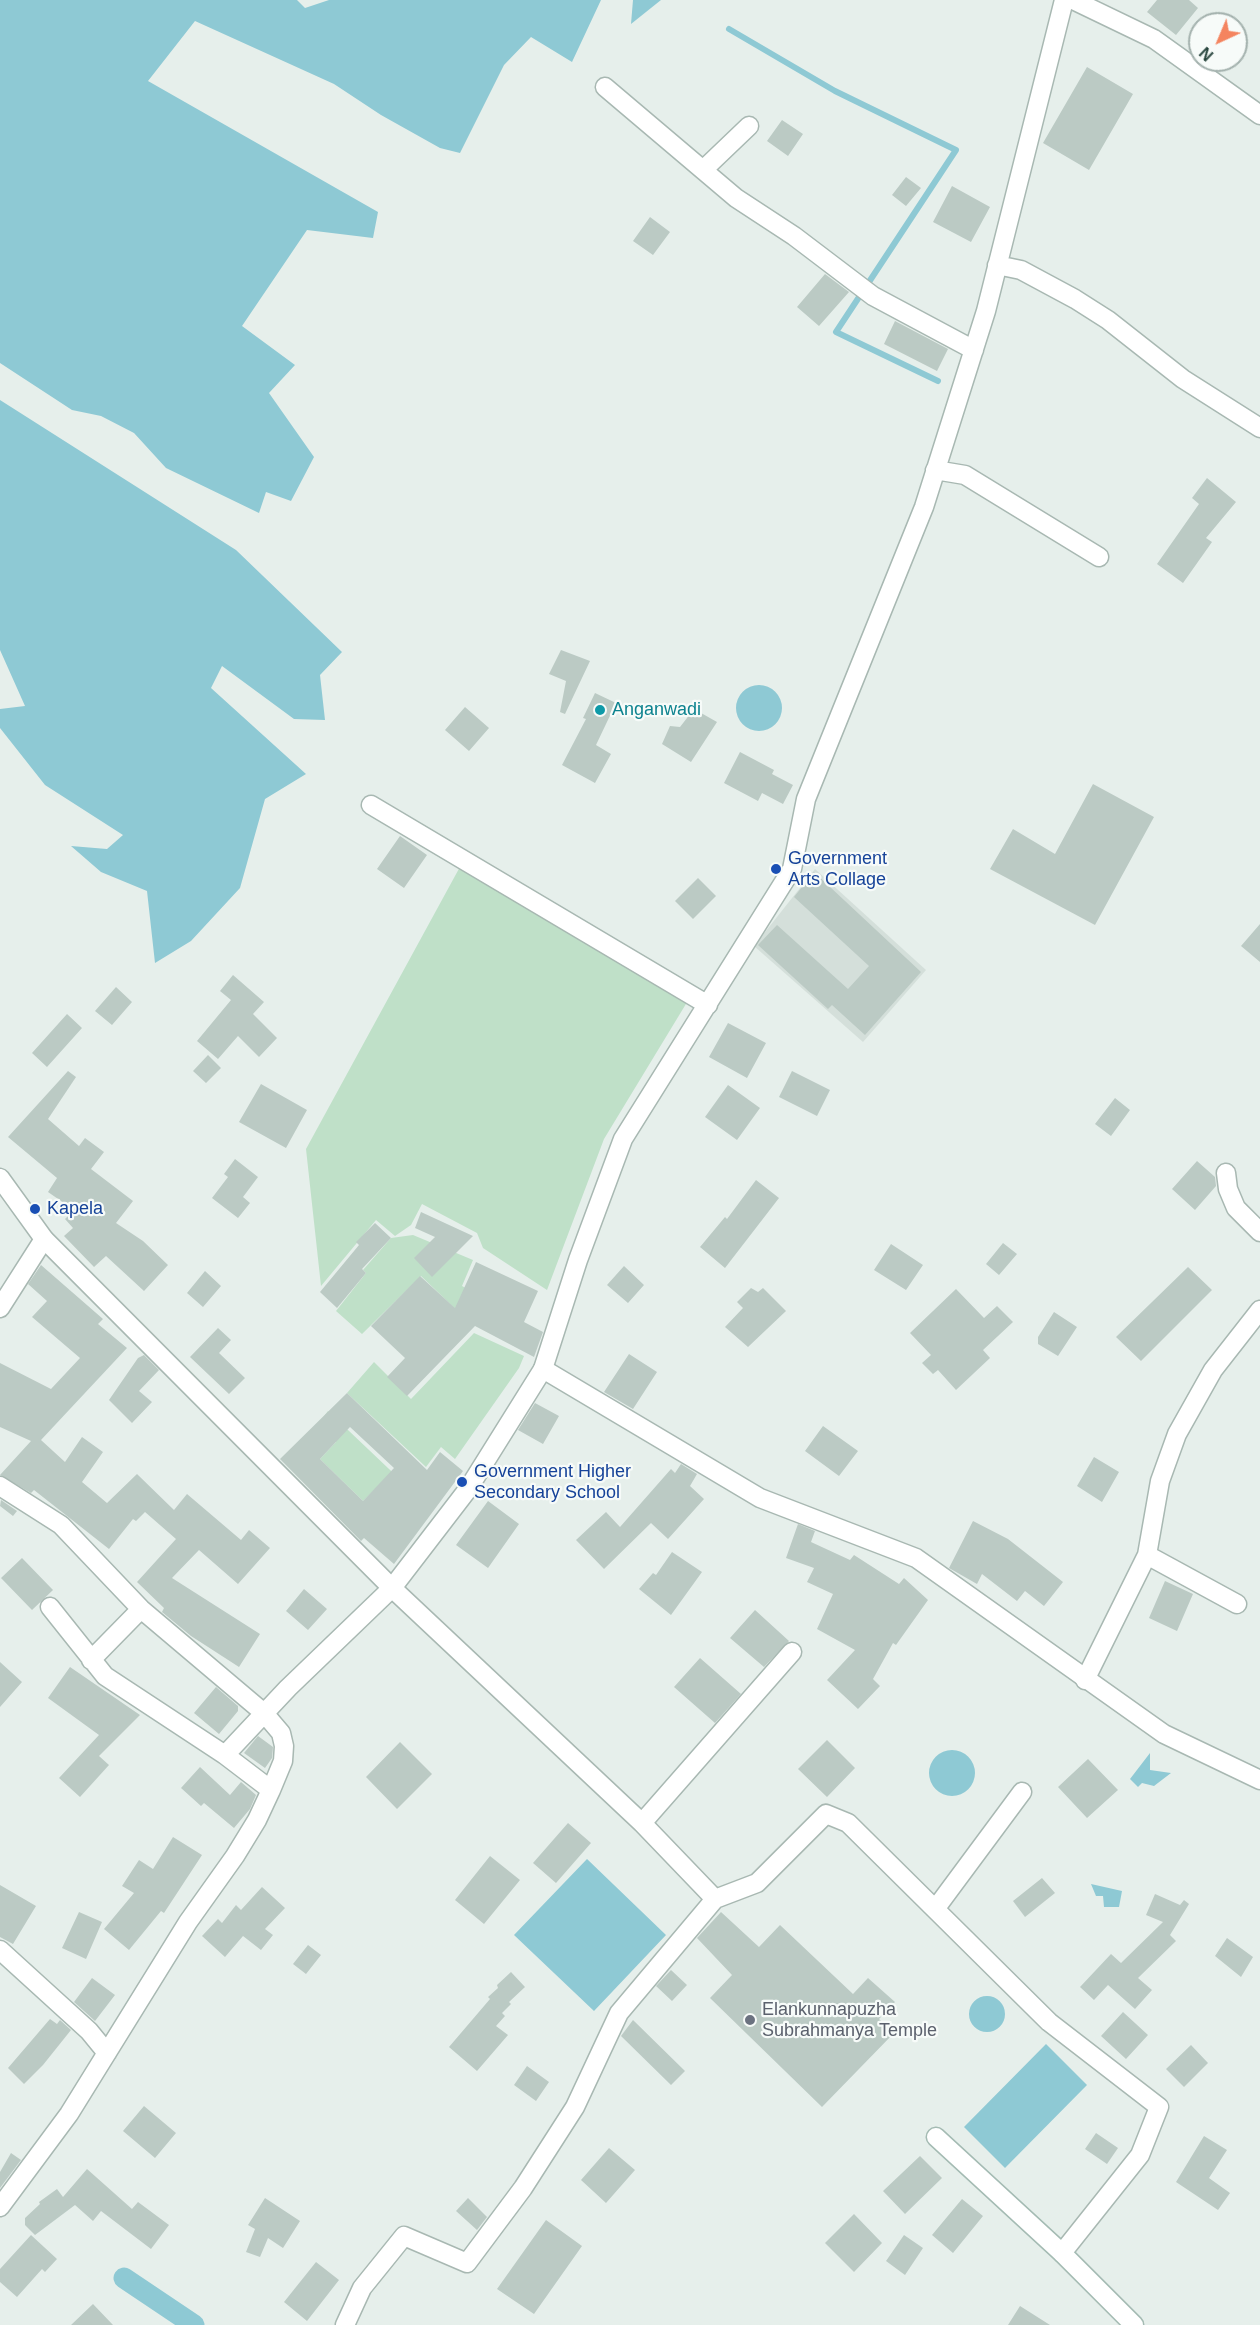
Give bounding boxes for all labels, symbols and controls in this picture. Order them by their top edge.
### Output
north arrow [1188,12,1248,72]
text: N [1196,44,1217,64]
place label: Anganwadi [612,699,701,721]
marker: Anganwadi [593,703,607,717]
place label: Government Arts Collage [788,848,887,890]
marker: Government Arts Collage [769,862,783,876]
place label: Kapela [47,1198,103,1220]
marker: Kapela [28,1202,42,1216]
place label: Government Higher Secondary School [474,1461,631,1504]
marker: Government Higher Secondary School [455,1475,469,1489]
place label: Elankunnapuzha Subrahmanya Temple [762,1999,937,2042]
marker: Elankunnapuzha Subrahmanya Temple [743,2013,757,2027]

